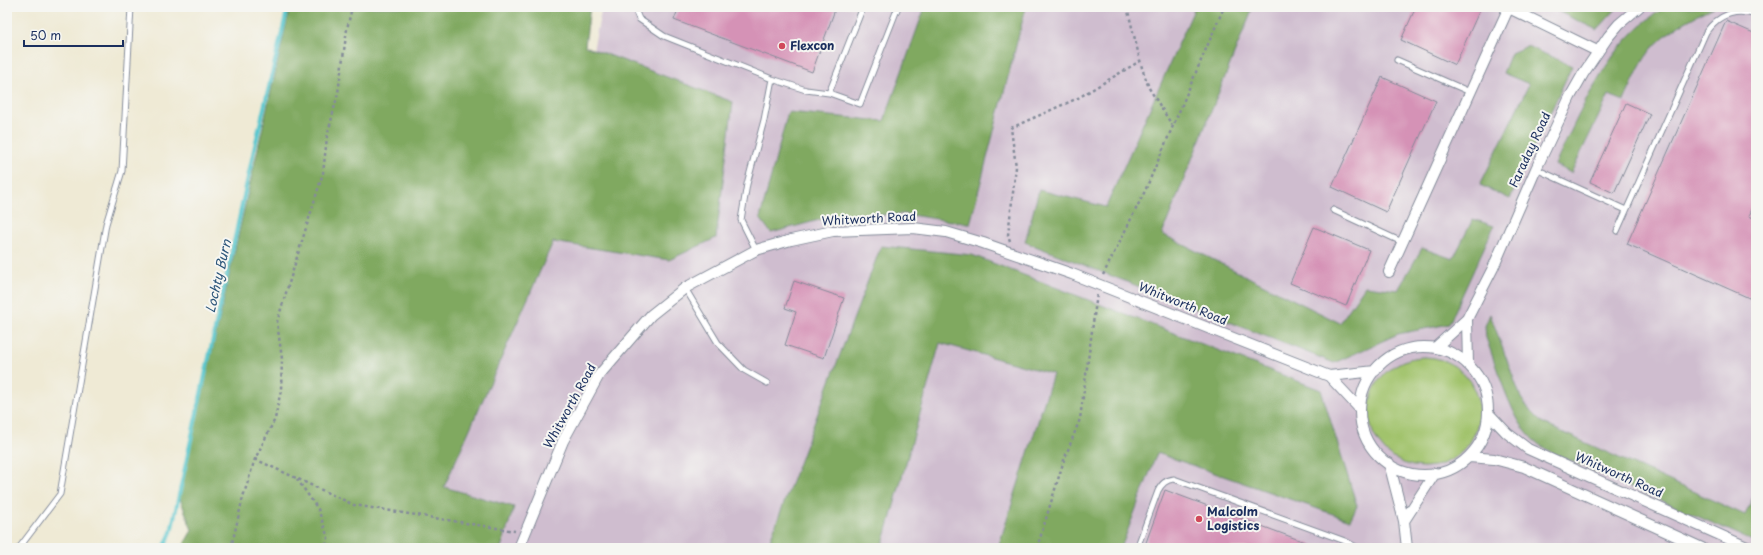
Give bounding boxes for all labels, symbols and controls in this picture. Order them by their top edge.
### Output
scale bar [24,22,123,48]
text: 50 m [30,26,61,44]
place label: Flexcon [790,36,835,54]
marker: Flexcon [777,41,787,51]
street label: Faraday Road [1504,109,1554,190]
street label: Whitworth Road [821,207,917,229]
water label: Lochty Burn [200,237,235,314]
street label: Whitworth Road [1136,277,1231,329]
street label: Whitworth Road [538,360,600,451]
street label: Whitworth Road [1573,447,1666,502]
place label: Malcolm Logistics [1207,502,1259,534]
marker: Malcolm Logistics [1194,514,1204,524]

